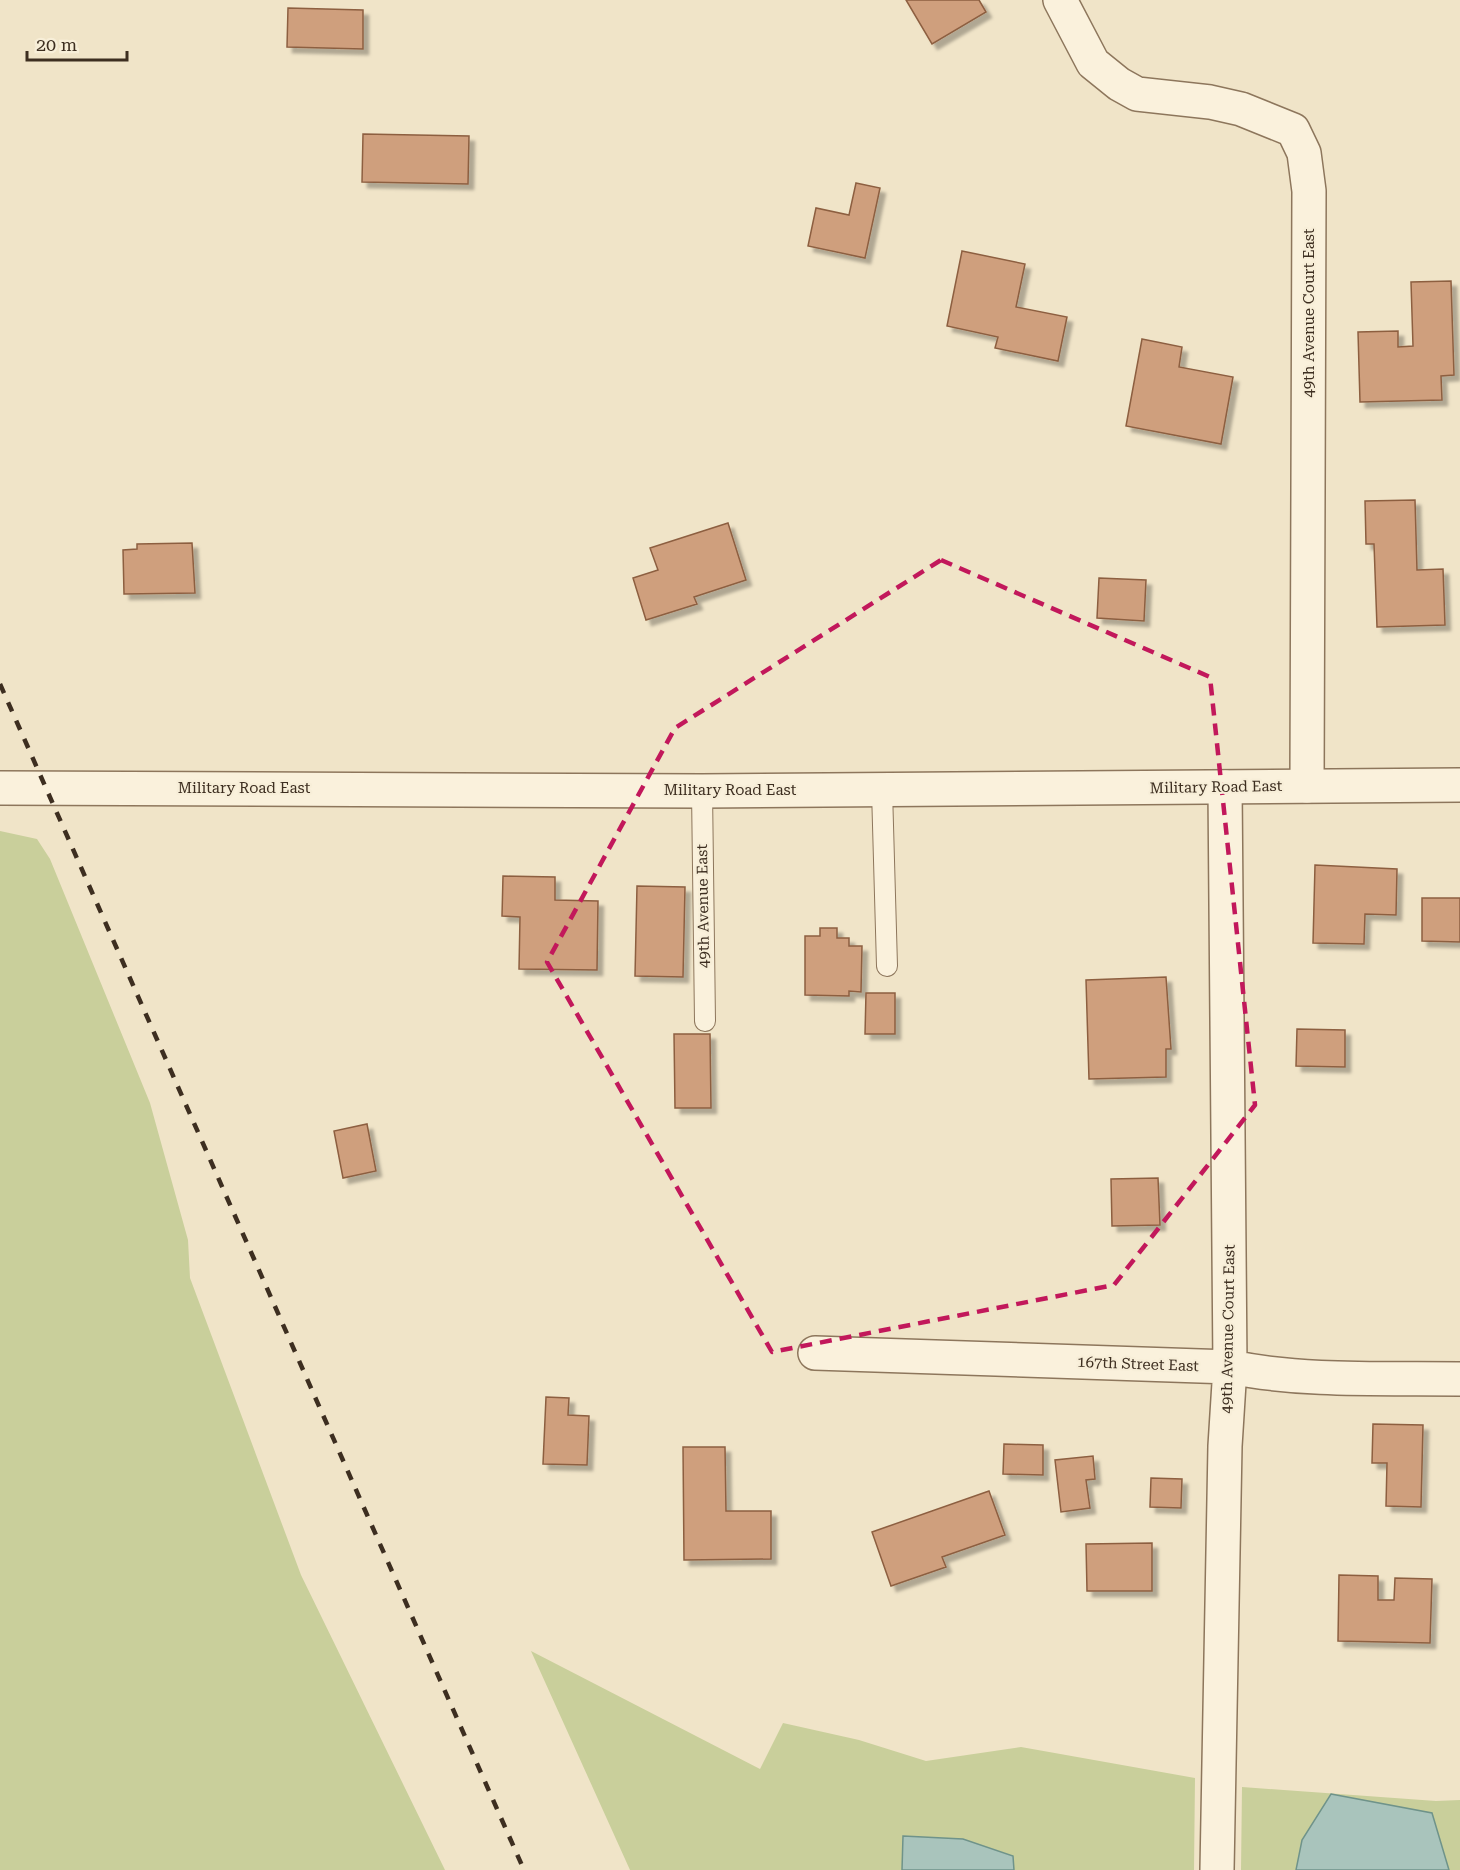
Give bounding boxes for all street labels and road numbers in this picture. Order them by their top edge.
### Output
street label: 49th Avenue Court East [1300,228,1318,398]
street label: Military Road East [1150,777,1283,797]
street label: Military Road East [178,779,311,797]
street label: Military Road East [664,781,797,799]
street label: 49th Avenue East [693,843,713,968]
street label: 49th Avenue Court East [1218,1244,1238,1414]
street label: 167th Street East [1077,1353,1199,1375]

